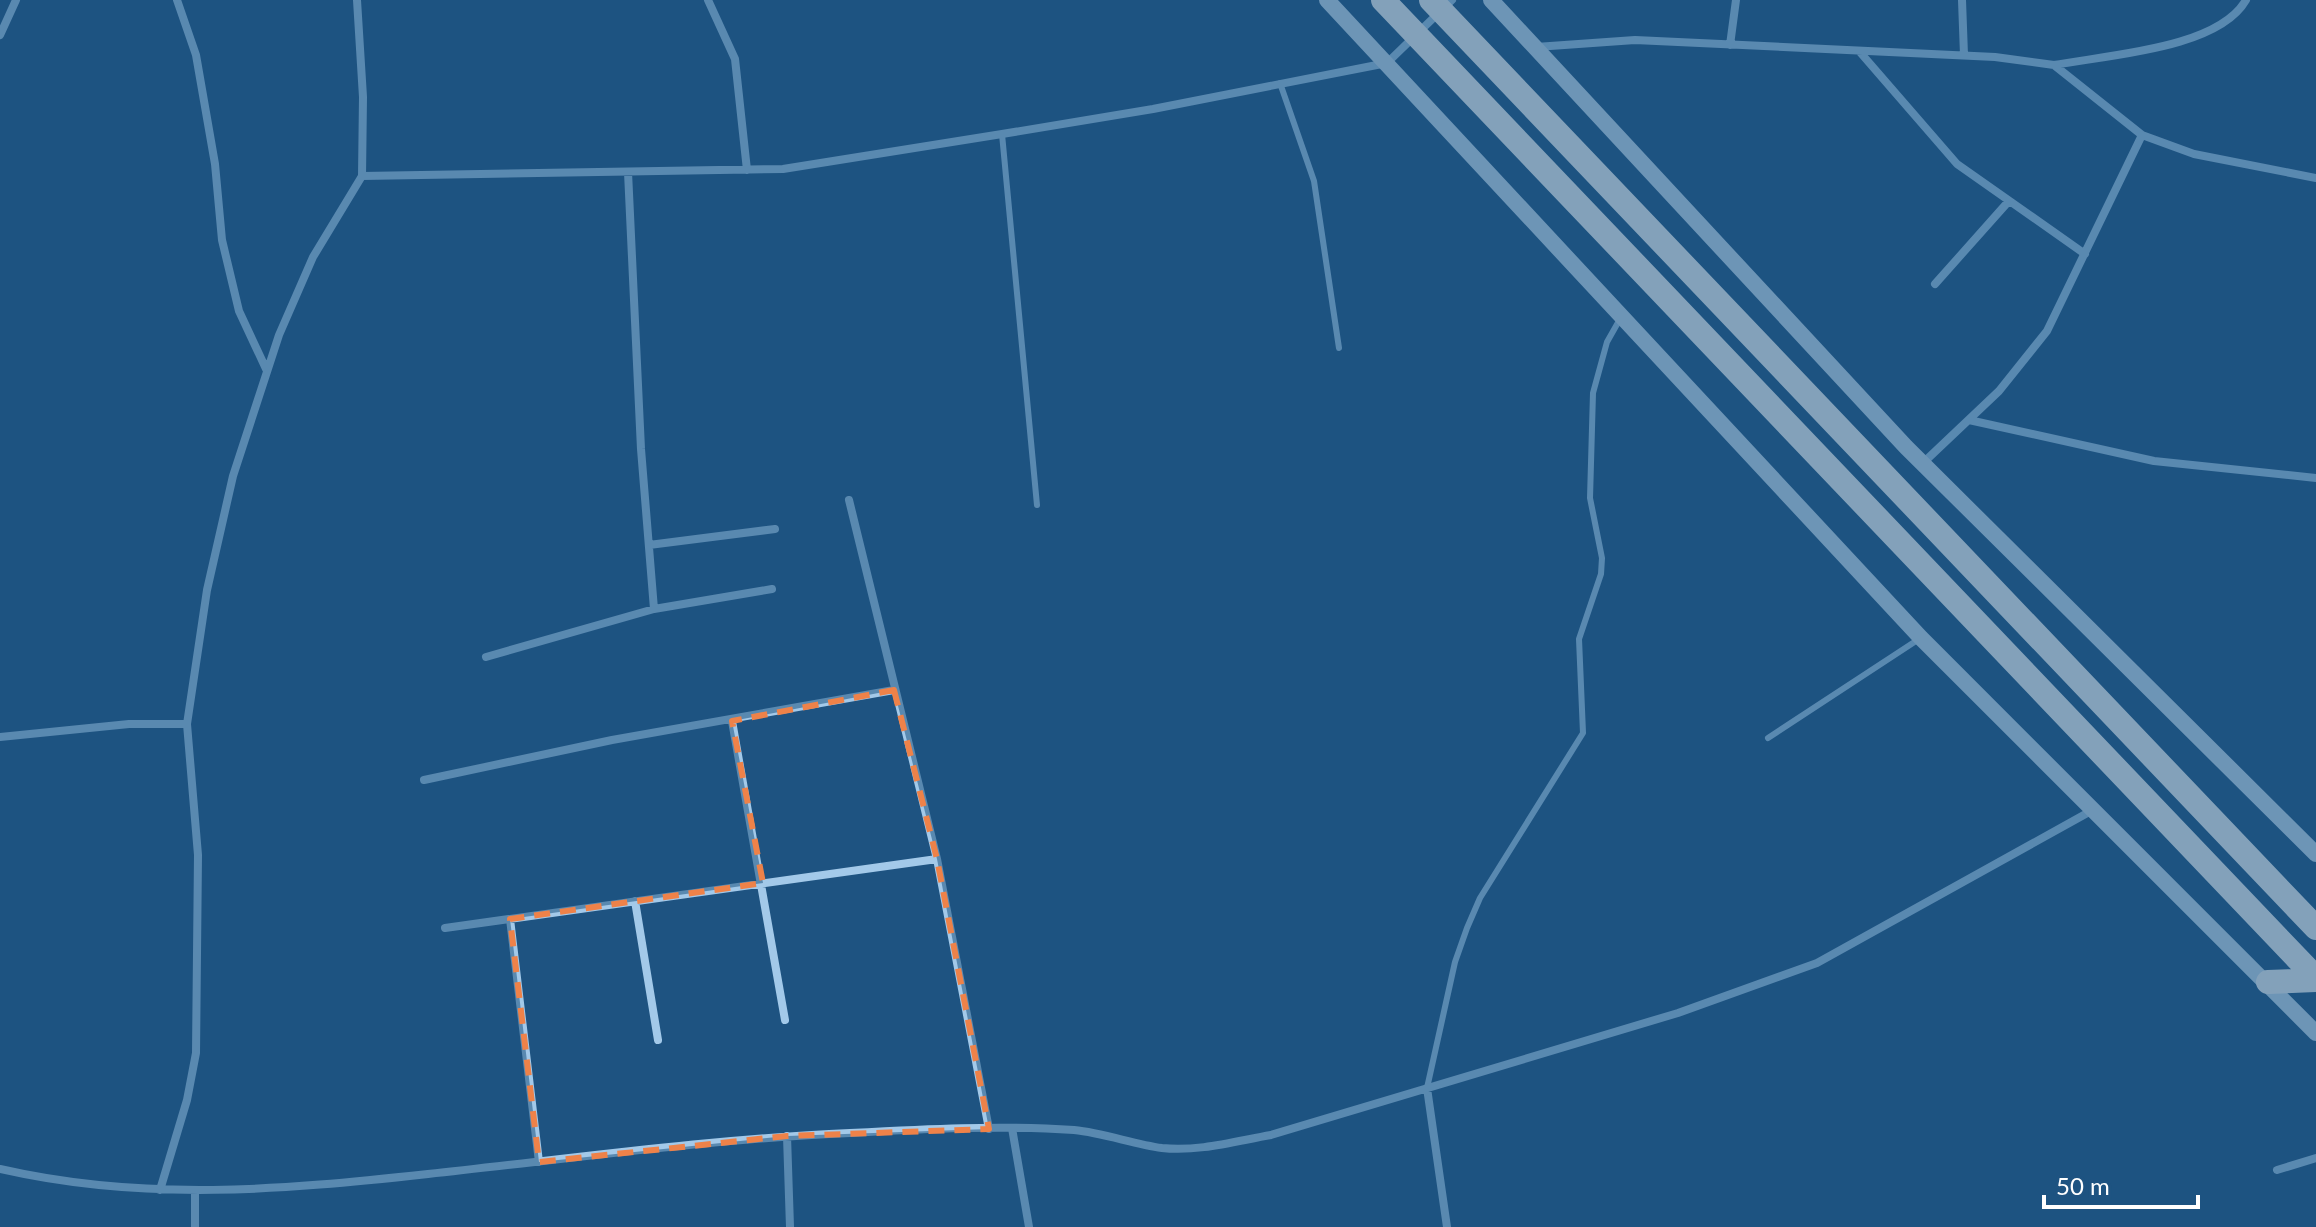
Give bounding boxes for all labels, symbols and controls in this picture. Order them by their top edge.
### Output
scale bar [2044,1159,2198,1209]
text: 50 m [2056,1171,2110,1200]

